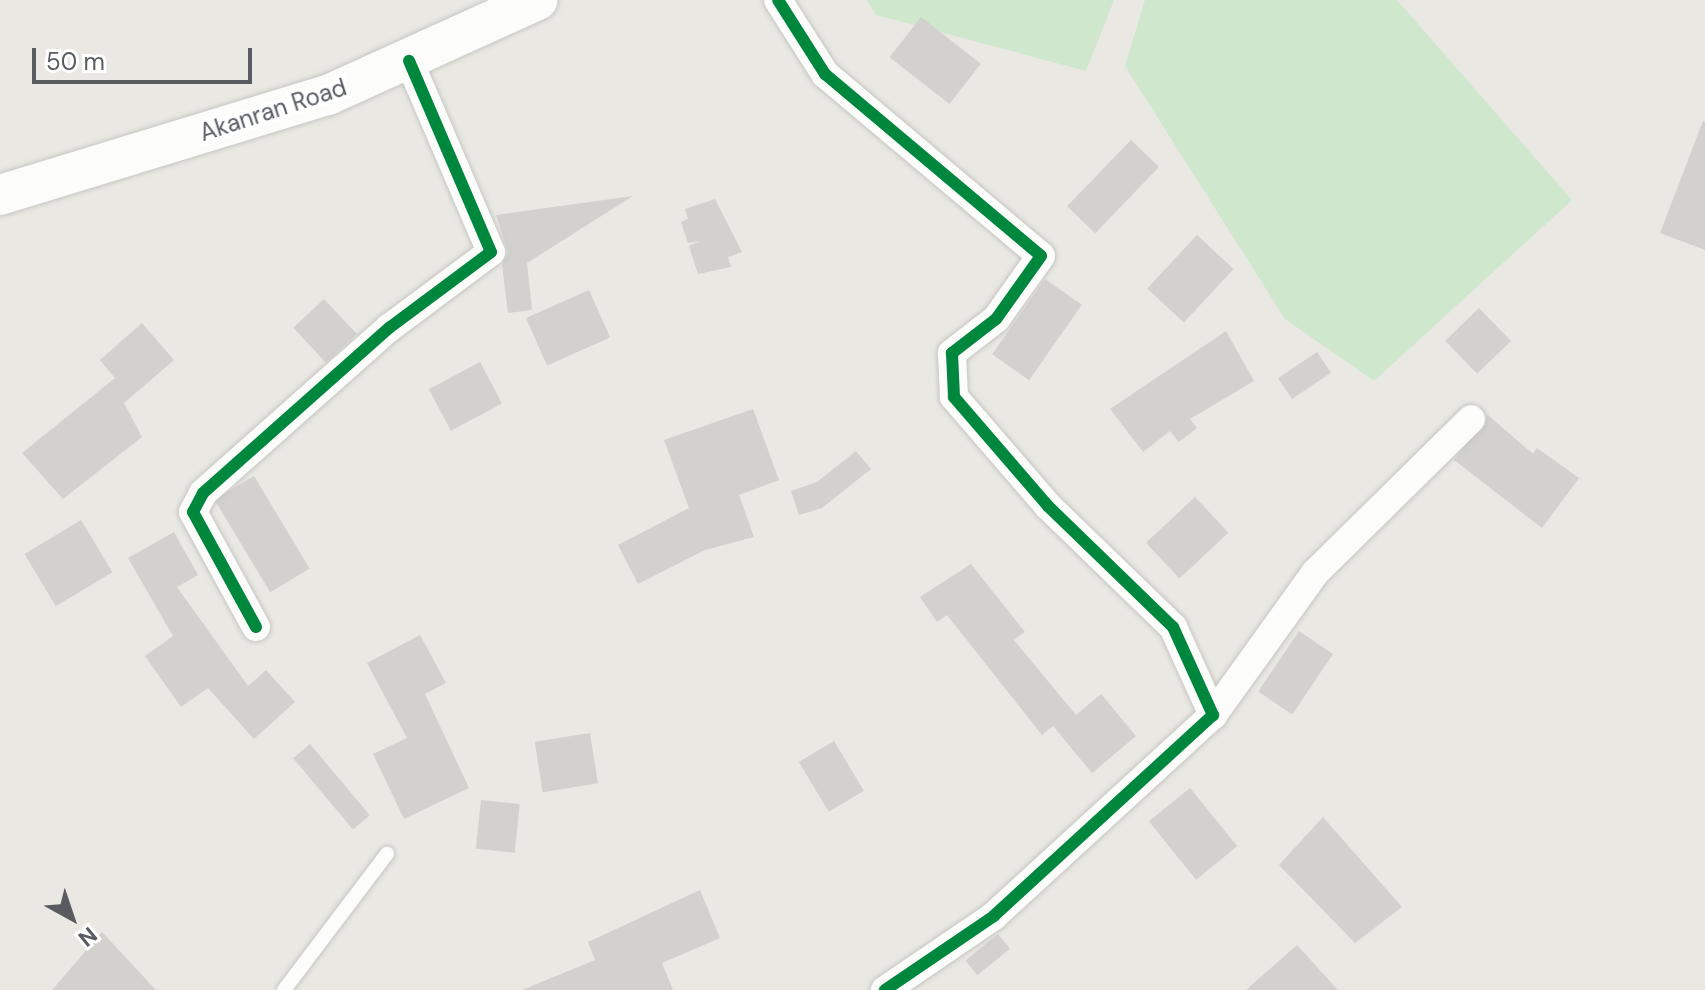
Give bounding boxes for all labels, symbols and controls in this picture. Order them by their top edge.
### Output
scale bar [36,32,256,82]
text: 50 m [46,46,105,77]
street label: Akanran Road [196,73,350,147]
north arrow [32,878,112,958]
text: N [72,920,103,953]

